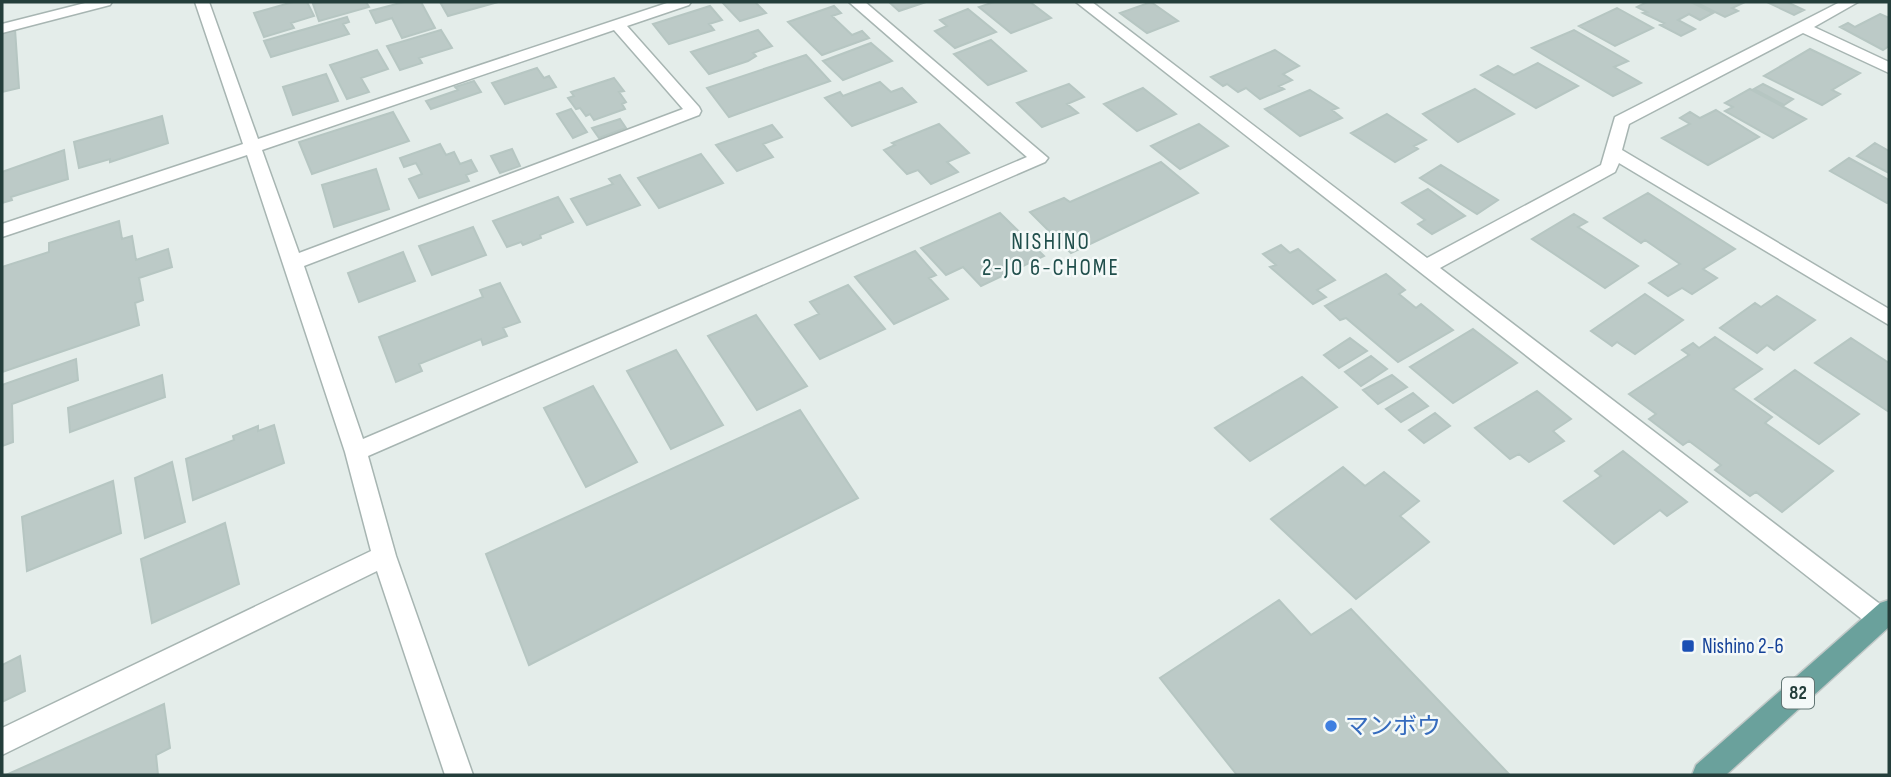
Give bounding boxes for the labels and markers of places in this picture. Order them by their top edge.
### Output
place label: Nishino 2-6 [1702,634,1784,659]
marker: Nishino 2-6 [1680,638,1696,654]
place label: マンボウ [1345,712,1441,741]
marker: マンボウ [1323,718,1339,734]

